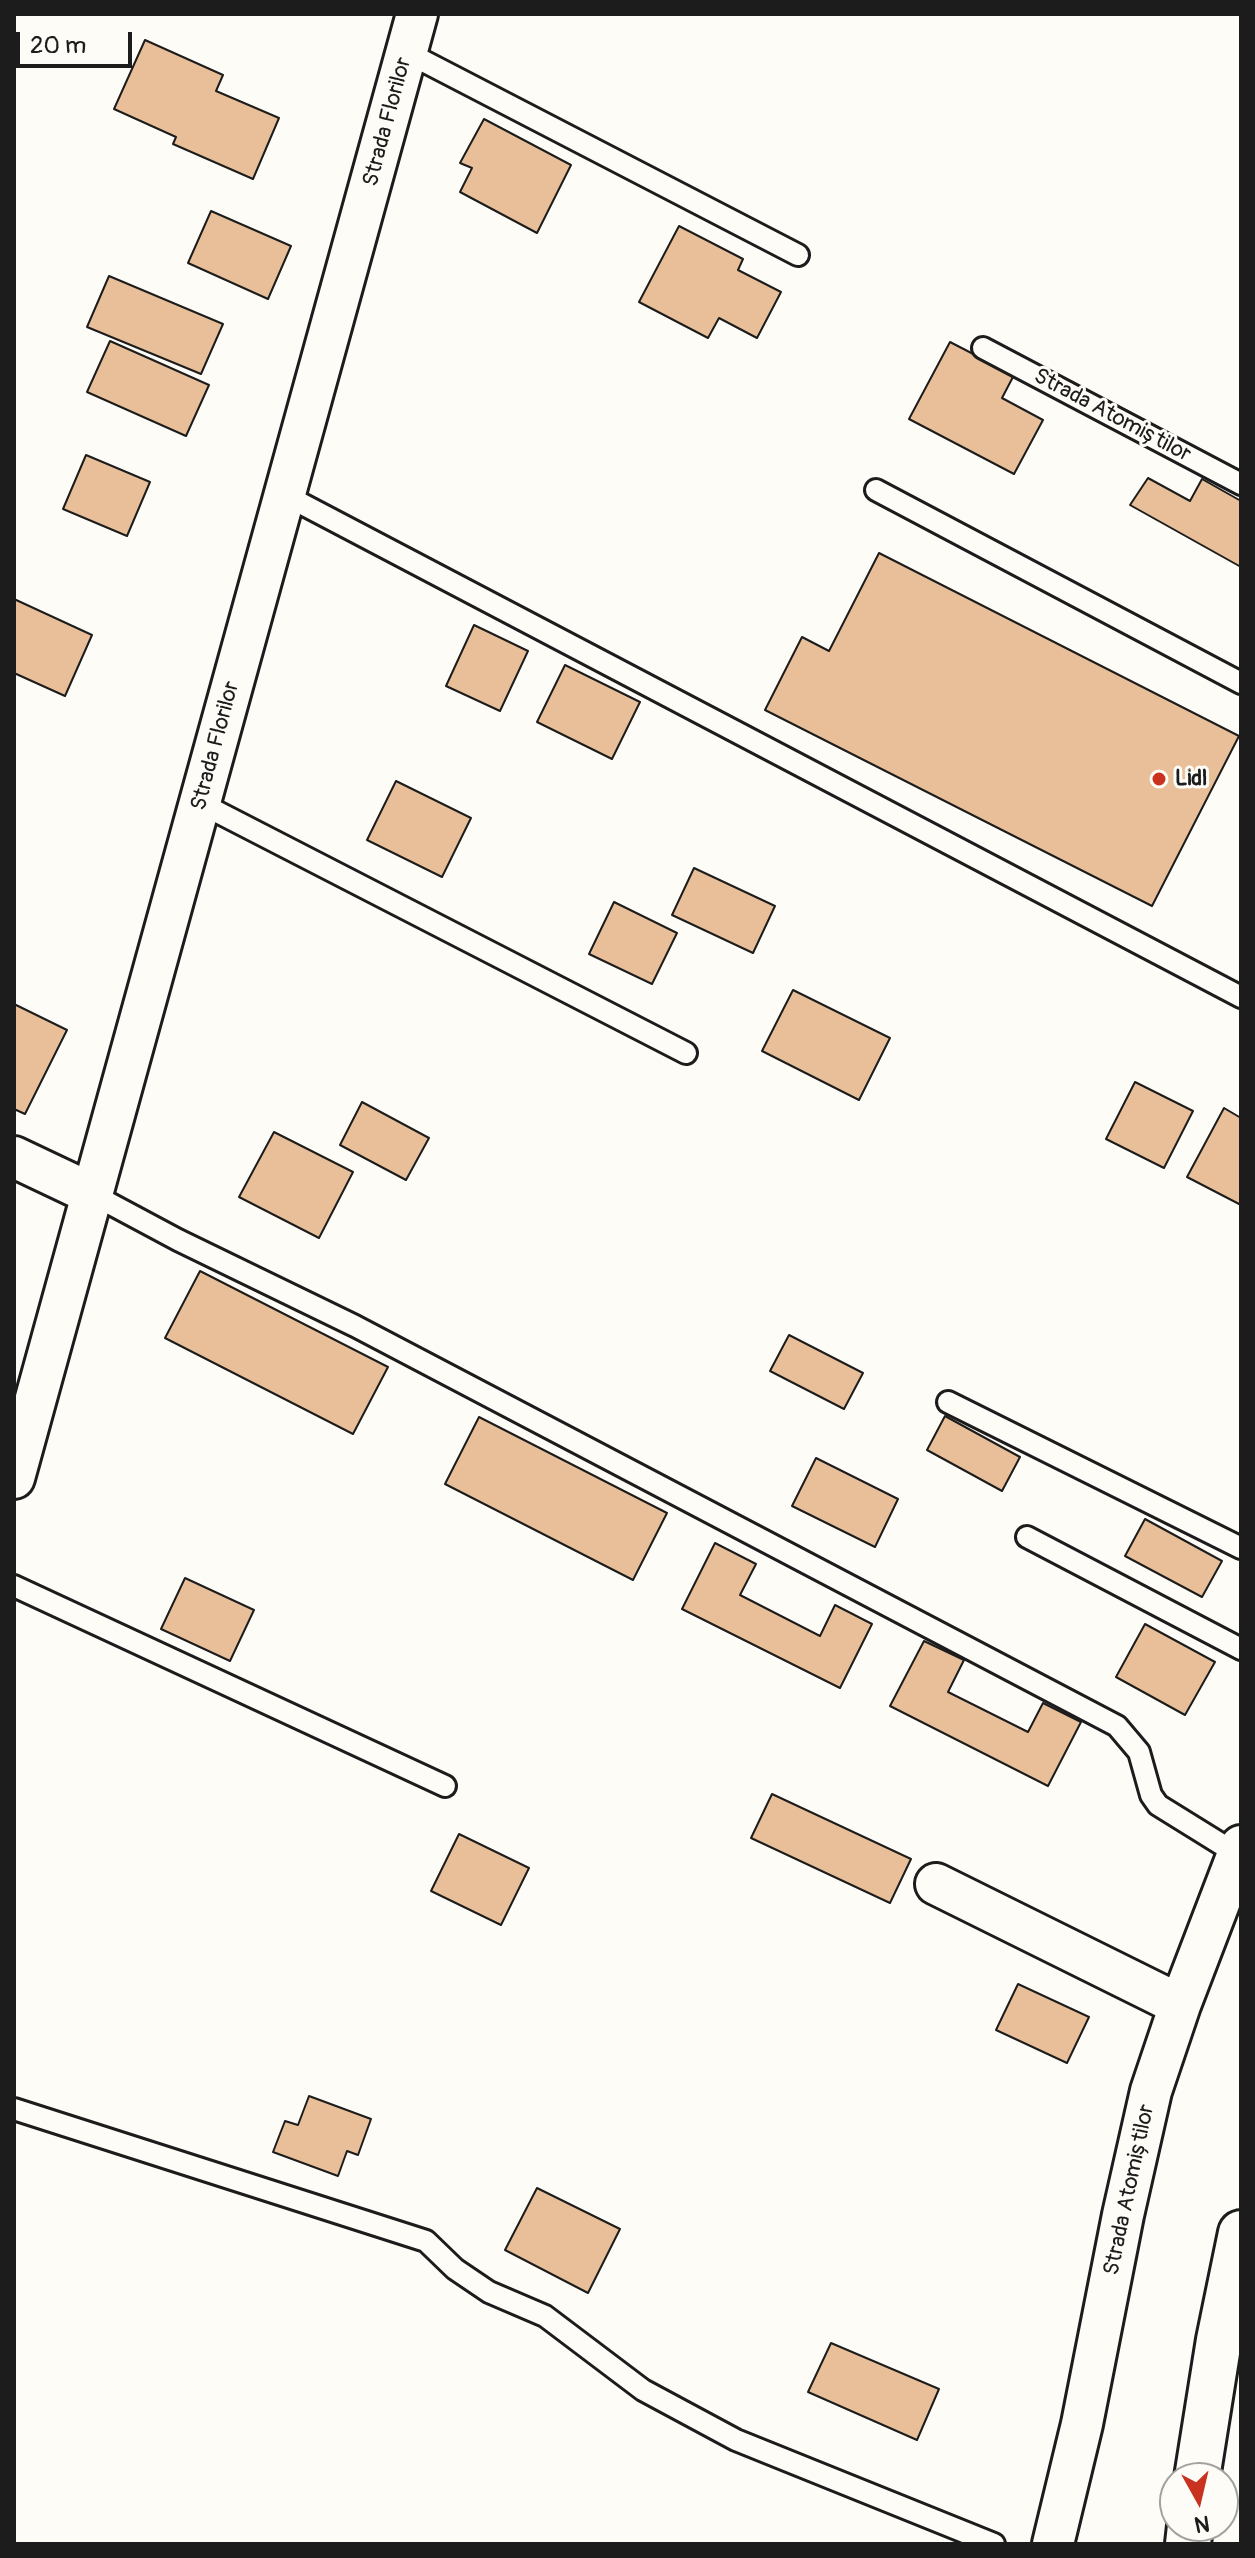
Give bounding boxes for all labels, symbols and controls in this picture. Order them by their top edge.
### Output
scale bar [20,16,136,66]
text: 20 m [30,31,86,60]
street label: Strada Florilor [358,55,418,189]
street label: Strada Atomiștilor [1029,363,1195,469]
street label: Strada Florilor [186,679,246,813]
place label: Lidl [1175,766,1207,792]
marker: Lidl [1150,770,1168,788]
street label: Strada Atomiștilor [1099,2102,1161,2278]
north arrow [1159,2462,1239,2542]
text: N [1193,2509,1211,2539]

